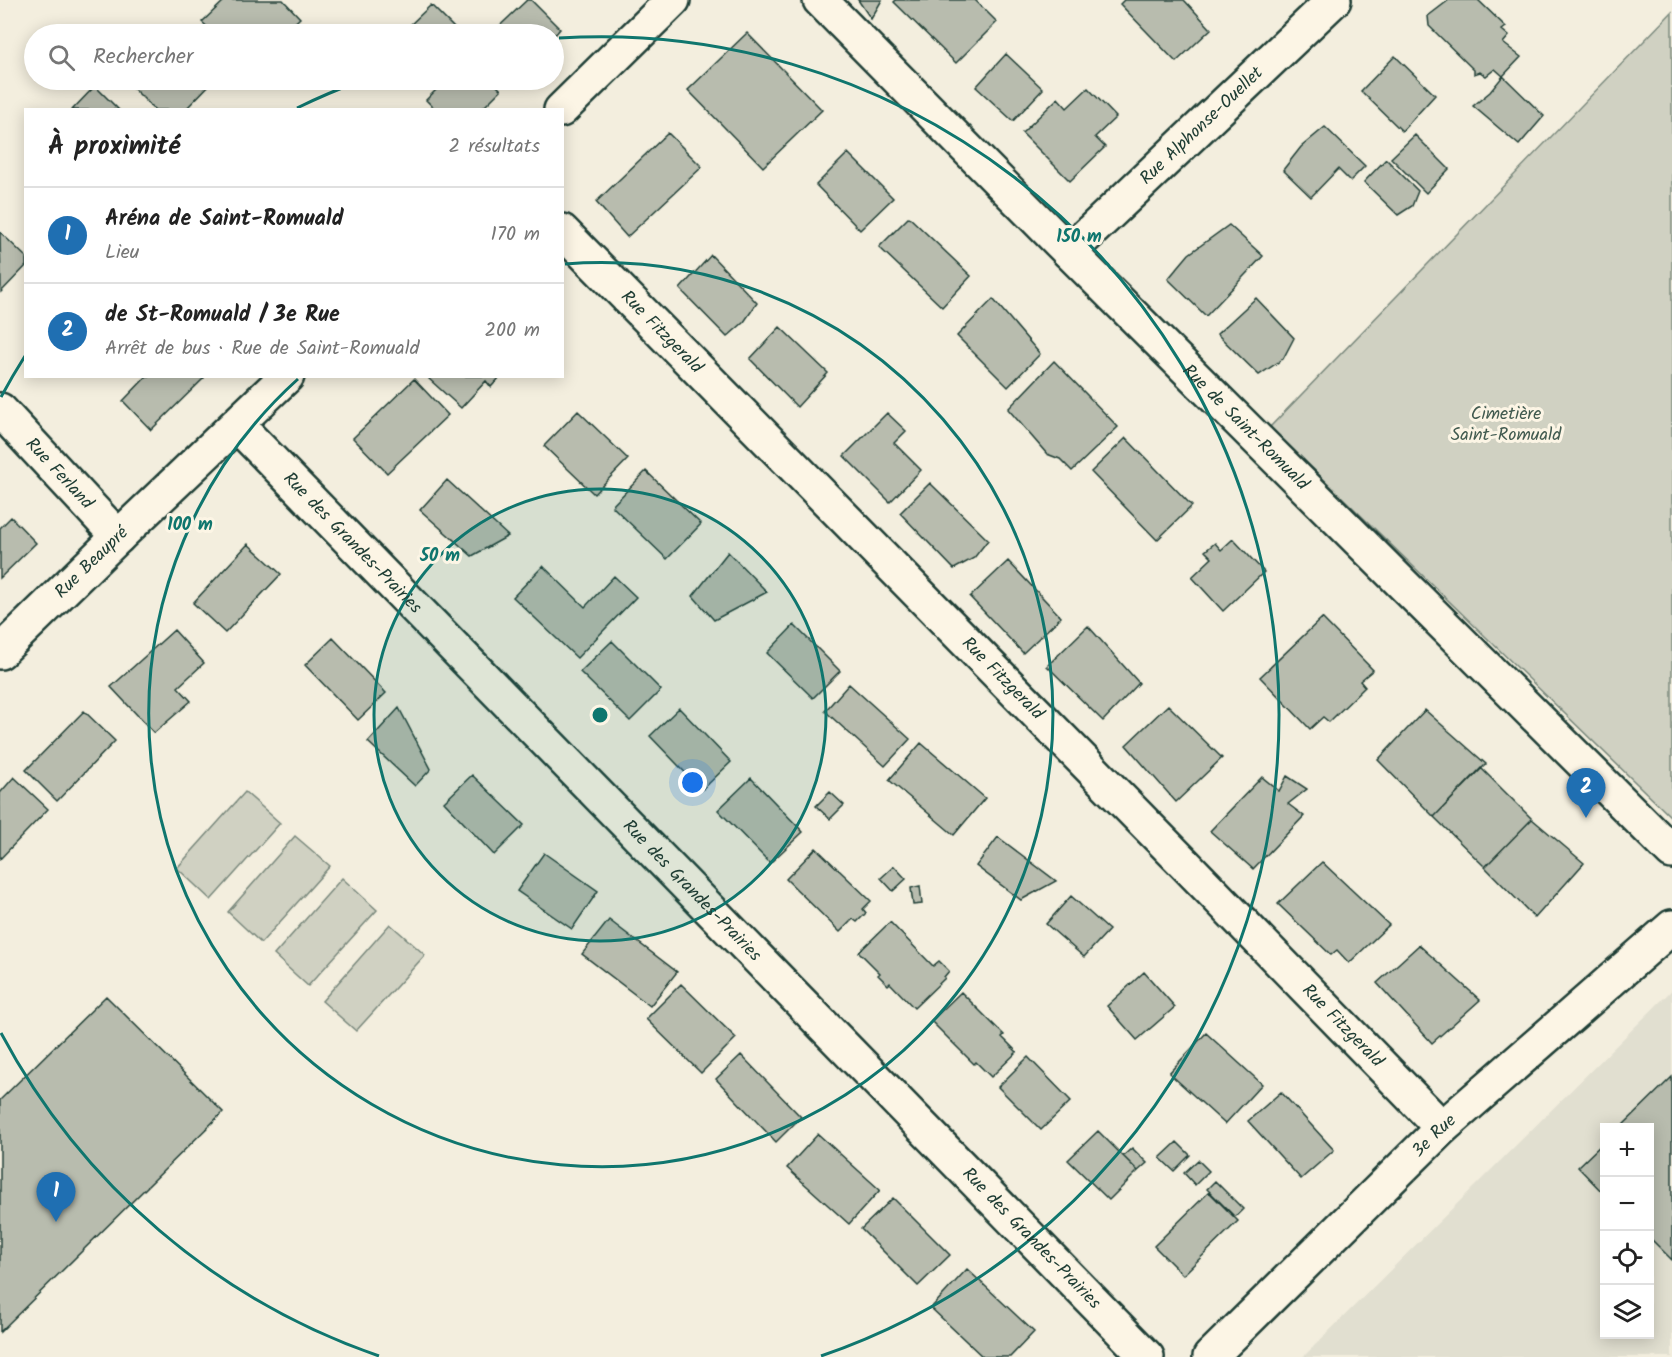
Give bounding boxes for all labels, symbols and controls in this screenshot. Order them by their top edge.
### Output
search box [24,24,564,90]
text: Rechercher [93,40,193,75]
icon: search [45,41,78,74]
street label: Rue Alphonse-Ouellet [1133,59,1271,192]
text: À proximité [48,126,180,168]
text: 2 résultats [449,131,540,163]
text: Aréna de Saint-Romuald [105,202,344,237]
text: 1 [64,219,71,251]
text: 170 m [491,219,540,251]
text: 150 m [1056,223,1102,252]
text: Lieu [105,237,139,269]
street label: Rue Fitzgerald [614,284,710,381]
text: de St-Romuald / 3e Rue [105,298,340,333]
text: 2 [62,315,73,347]
text: 200 m [484,315,540,347]
text: Arrêt de bus · Rue de Saint-Romuald [105,333,420,365]
street label: Rue de Saint-Romuald [1175,357,1316,498]
park label: Cimetière Saint-Romuald [1451,400,1562,450]
street label: Rue Ferland [18,431,101,517]
street label: Rue des Grandes-Prairies [276,465,429,621]
text: 100 m [167,511,213,540]
street label: Rue Beaupré [48,519,136,606]
text: 50 m [419,542,460,571]
street label: Rue Fitzgerald [954,630,1051,728]
centre of rings [590,705,610,725]
your location [678,768,707,797]
pin: 2 [1566,768,1606,818]
street label: Rue des Grandes-Prairies [615,813,768,969]
street label: Rue Fitzgerald [1295,977,1391,1075]
street label: 3e Rue [1405,1107,1463,1165]
map controls [1600,1123,1654,1339]
button: + [1600,1123,1654,1177]
street label: Rue des Grandes-Prairies [955,1161,1108,1317]
pin: 1 [36,1172,76,1222]
button: − [1600,1177,1654,1231]
button: locate [1600,1231,1654,1285]
button: layers [1600,1285,1654,1339]

